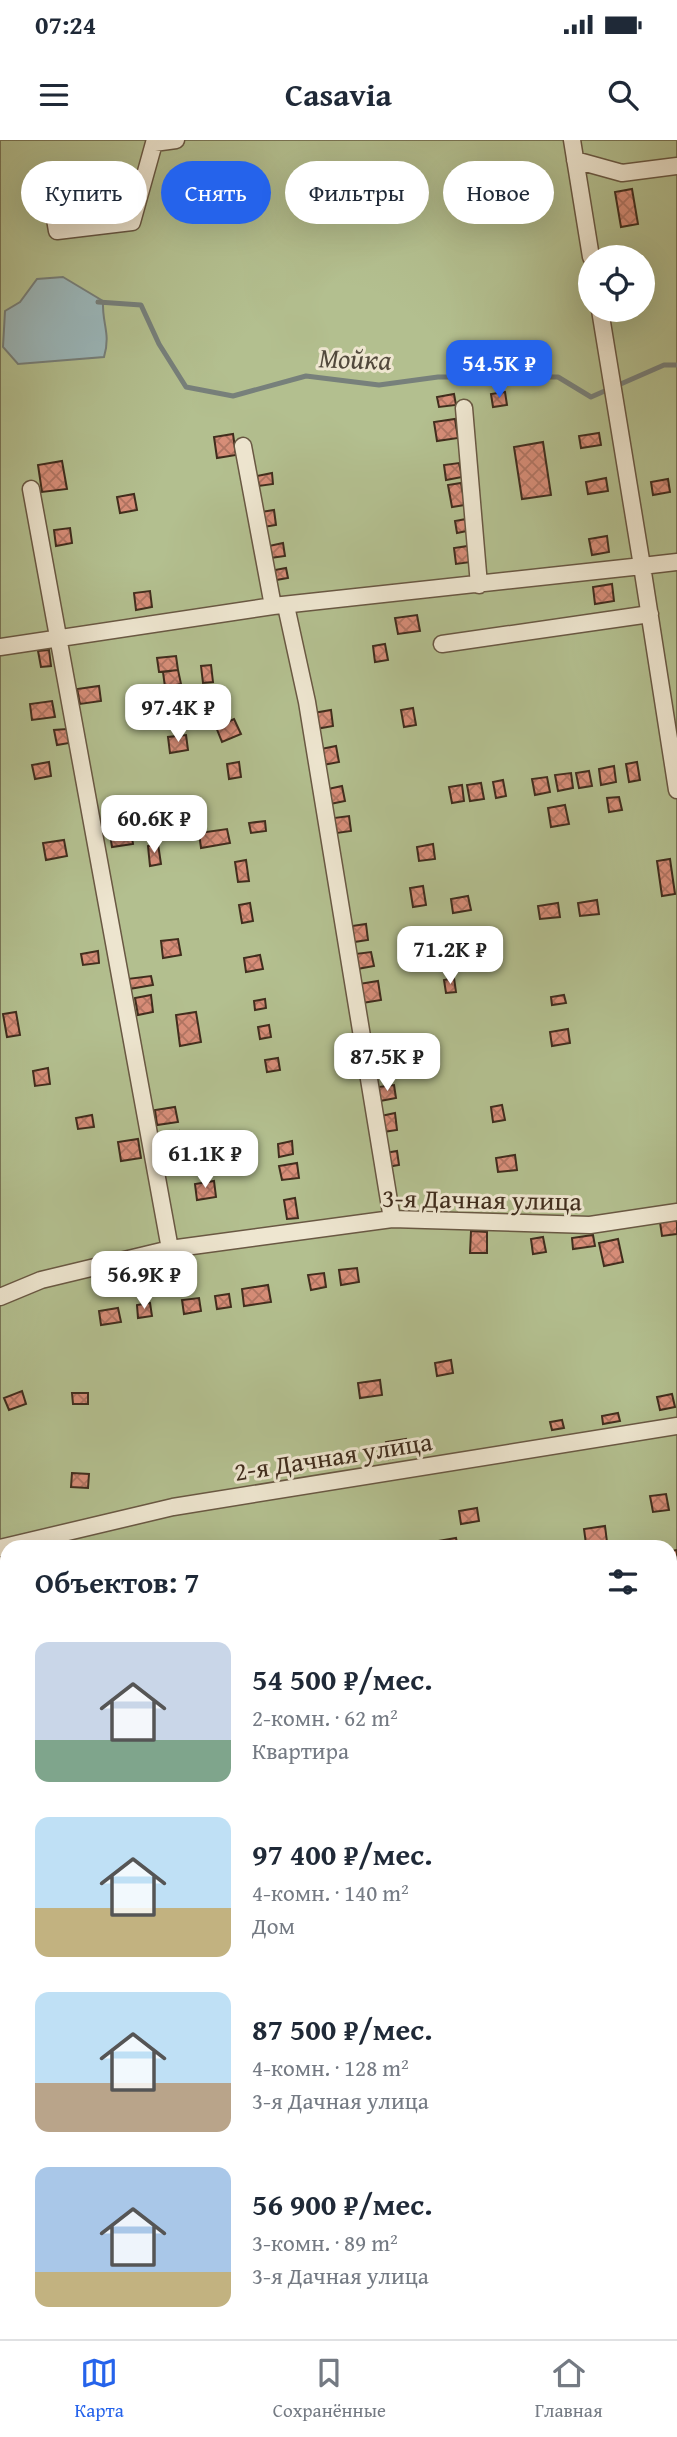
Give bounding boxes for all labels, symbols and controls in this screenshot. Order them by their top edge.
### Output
text: 07:24 [35,5,96,44]
text: Casavia [285,71,392,118]
icon: menu [35,76,73,114]
icon: search [604,76,642,114]
chip: Купить [21,161,147,224]
chip: Снять [161,161,271,224]
chip: Фильтры [285,161,429,224]
chip: Новое [443,161,554,224]
map controls [578,245,655,322]
button: locate [578,245,655,322]
water label: Мойка [318,336,392,380]
pin: 54.5K ₽ [434,341,564,400]
text: 54.5K ₽ [462,346,536,379]
pin: 97.4K ₽ [113,684,243,744]
text: 97.4K ₽ [141,690,215,723]
pin: 60.6K ₽ [89,796,219,855]
text: 60.6K ₽ [117,801,191,834]
pin: 71.2K ₽ [385,926,515,986]
text: 71.2K ₽ [413,932,487,965]
pin: 87.5K ₽ [322,1034,452,1093]
text: 87.5K ₽ [350,1039,424,1072]
pin: 61.1K ₽ [140,1130,270,1190]
text: 61.1K ₽ [168,1136,242,1169]
street label: 3-я Дачная улица [382,1178,583,1220]
pin: 56.9K ₽ [79,1252,209,1311]
text: 56.9K ₽ [107,1257,181,1290]
street label: 2-я Дачная улица [231,1421,435,1491]
text: Объектов: 7 [35,1560,199,1604]
icon: filters [604,1563,642,1601]
text: 54 500 ₽/мес. [252,1657,433,1701]
icon: home [91,1670,175,1754]
text: 2-комн. · 62 m² [252,1701,398,1734]
text: Квартира [252,1734,349,1767]
text: 97 400 ₽/мес. [252,1832,433,1876]
icon: home [91,1845,175,1929]
text: 4-комн. · 140 m² [252,1876,409,1909]
text: Дом [252,1909,295,1942]
text: 87 500 ₽/мес. [252,2007,433,2051]
icon: home [91,2020,175,2104]
text: 4-комн. · 128 m² [252,2051,409,2084]
text: 3-я Дачная улица [252,2084,429,2117]
text: 56 900 ₽/мес. [252,2182,433,2226]
icon: home [91,2195,175,2279]
text: 3-комн. · 89 m² [252,2226,398,2259]
text: 3-я Дачная улица [252,2259,429,2292]
tab: Карта [74,2354,124,2424]
tab: Сохранённые [273,2354,386,2424]
tab: Главная [535,2354,603,2424]

